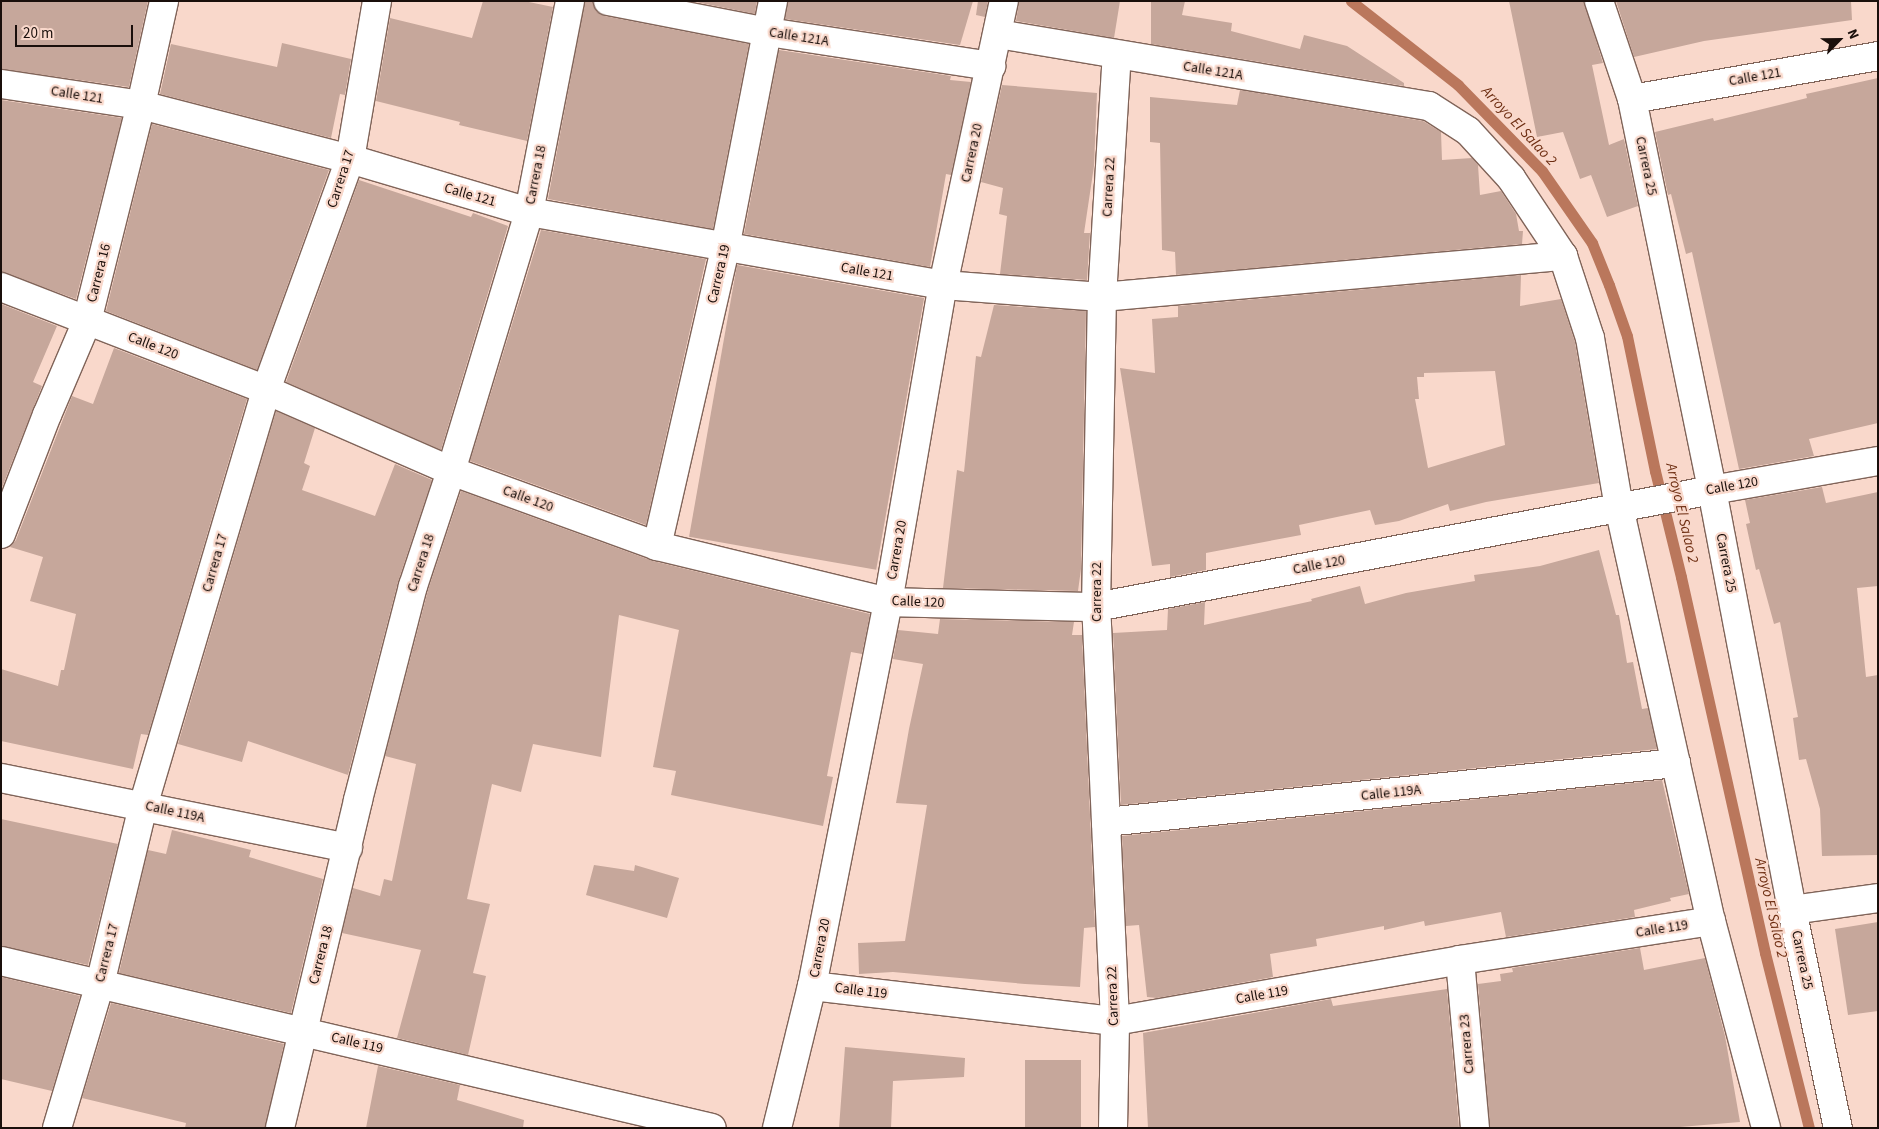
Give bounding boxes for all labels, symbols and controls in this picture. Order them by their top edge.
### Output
scale bar [18,15,135,47]
north arrow [1814,15,1864,65]
text: 20 m [23,23,53,44]
street label: Calle 121A [768,24,830,50]
text: N [1842,26,1864,42]
street label: Calle 121A [1182,58,1244,84]
street label: Calle 121 [1728,64,1782,90]
water label: Arroyo El Salao 2 [1478,82,1560,170]
street label: Calle 121 [50,83,104,107]
street label: Carrera 20 [958,122,986,184]
street label: Carrera 25 [1632,135,1660,197]
street label: Carrera 18 [522,144,550,206]
street label: Carrera 17 [324,148,358,210]
street label: Carrera 22 [1099,157,1119,217]
street label: Calle 121 [442,180,498,210]
street label: Carrera 16 [84,242,114,304]
street label: Carrera 19 [704,243,734,305]
street label: Calle 121 [840,259,894,285]
street label: Calle 120 [125,329,181,363]
water label: Arroyo El Salao 2 [1662,461,1702,565]
street label: Calle 120 [1705,473,1759,499]
street label: Calle 120 [500,482,556,516]
street label: Carrera 20 [884,519,910,581]
street label: Carrera 17 [199,532,231,594]
street label: Carrera 18 [404,532,438,594]
street label: Carrera 25 [1712,532,1740,594]
street label: Calle 120 [1291,552,1347,578]
street label: Carrera 22 [1089,562,1105,622]
street label: Calle 120 [891,593,945,611]
street label: Calle 119A [1360,781,1422,805]
street label: Calle 119A [144,798,206,826]
water label: Arroyo El Salao 2 [1751,856,1791,960]
street label: Carrera 20 [806,917,834,979]
street label: Calle 119 [1635,917,1689,941]
street label: Carrera 17 [92,922,122,984]
street label: Carrera 18 [306,924,336,986]
street label: Carrera 25 [1788,929,1816,991]
street label: Carrera 22 [1104,966,1122,1026]
street label: Calle 119 [834,979,888,1003]
street label: Calle 119 [1235,982,1289,1008]
street label: Carrera 23 [1456,1013,1478,1075]
street label: Calle 119 [329,1029,385,1057]

